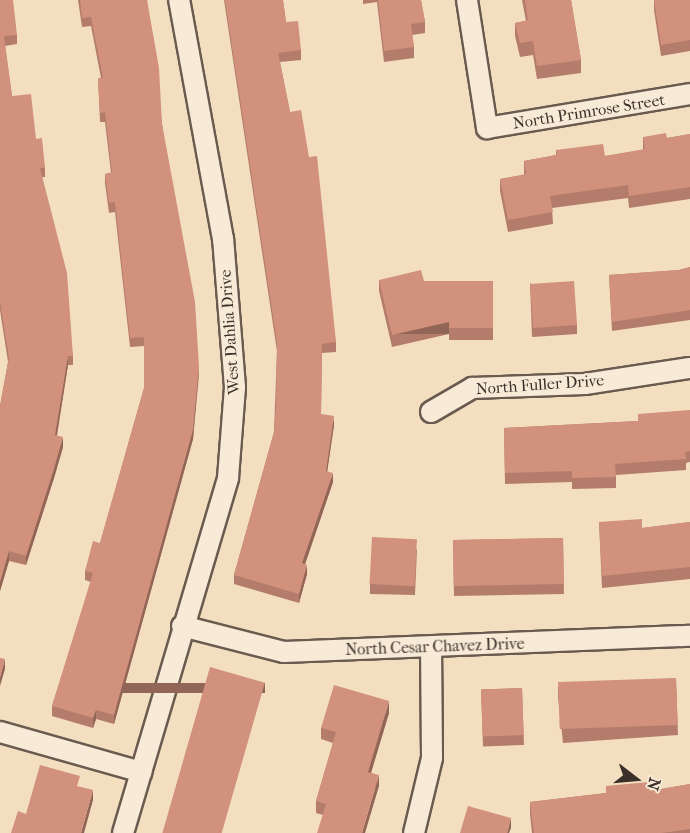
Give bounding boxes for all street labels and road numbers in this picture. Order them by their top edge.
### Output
street label: North Primrose Street [512,91,666,133]
street label: West Dahlia Drive [216,269,244,395]
street label: North Fuller Drive [475,371,605,399]
street label: North Cesar Chavez Drive [345,634,525,660]

